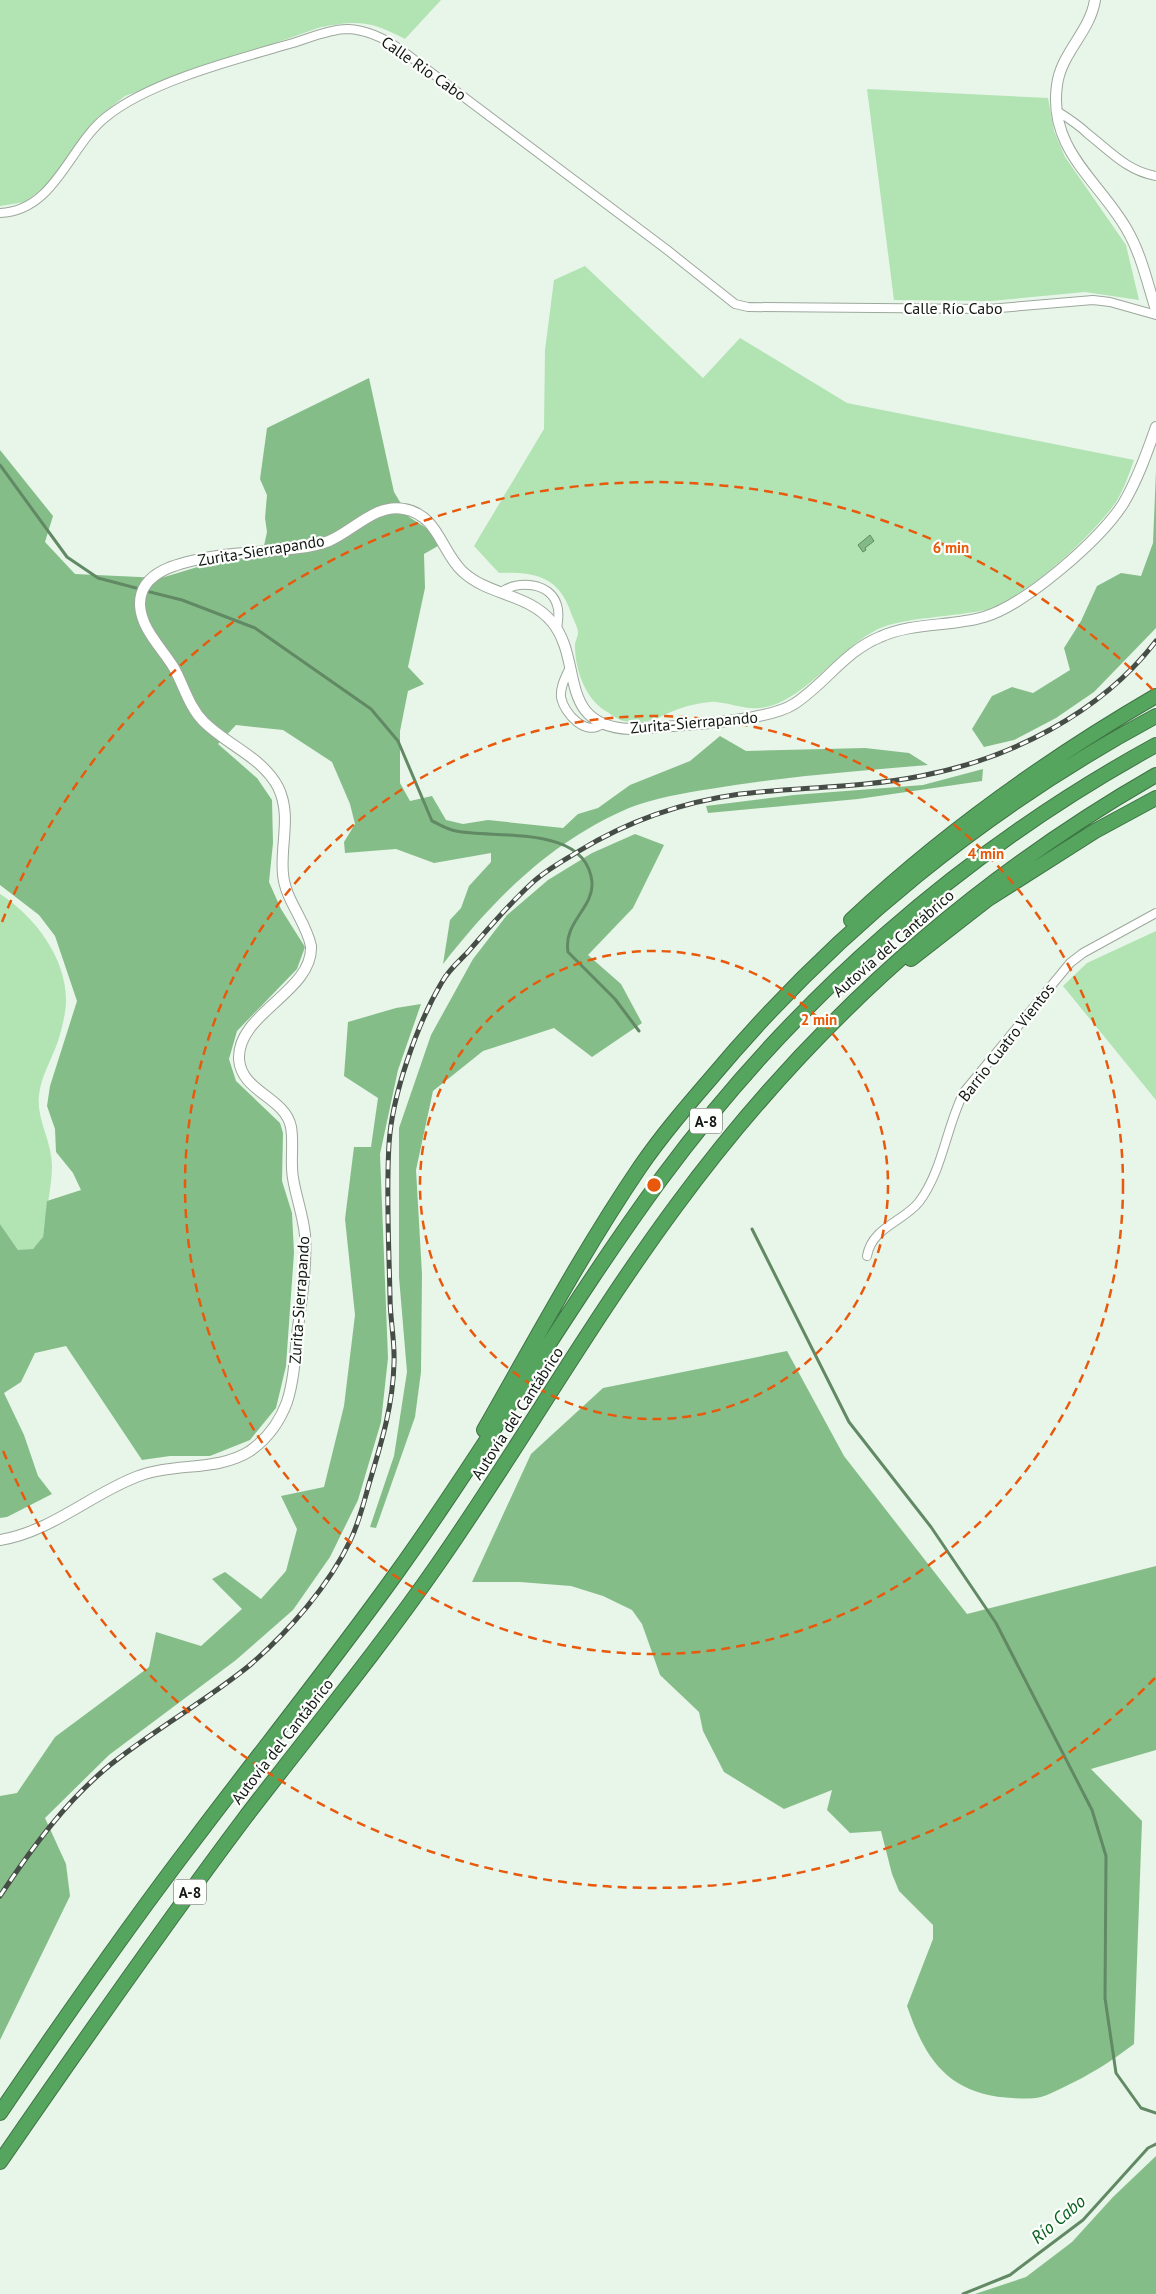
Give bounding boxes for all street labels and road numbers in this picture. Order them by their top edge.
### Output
street label: Calle Rio Cabo [378,31,470,105]
street label: Calle Río Cabo [903,298,1003,318]
street label: Zurita-Sierrapando [196,530,326,570]
street label: Zurita-Sierrapando [629,706,759,738]
street label: Autovía del Cantábrico [828,885,958,1001]
street label: Barrio Cuatro Vientos [954,979,1059,1105]
road number: A-8 [690,1108,722,1134]
street label: Zurita-Sierrapando [285,1235,313,1365]
street label: Autovía del Cantábrico [467,1343,567,1483]
street label: Autovía del Cantábrico [227,1674,337,1808]
road number: A-8 [174,1880,206,1904]

